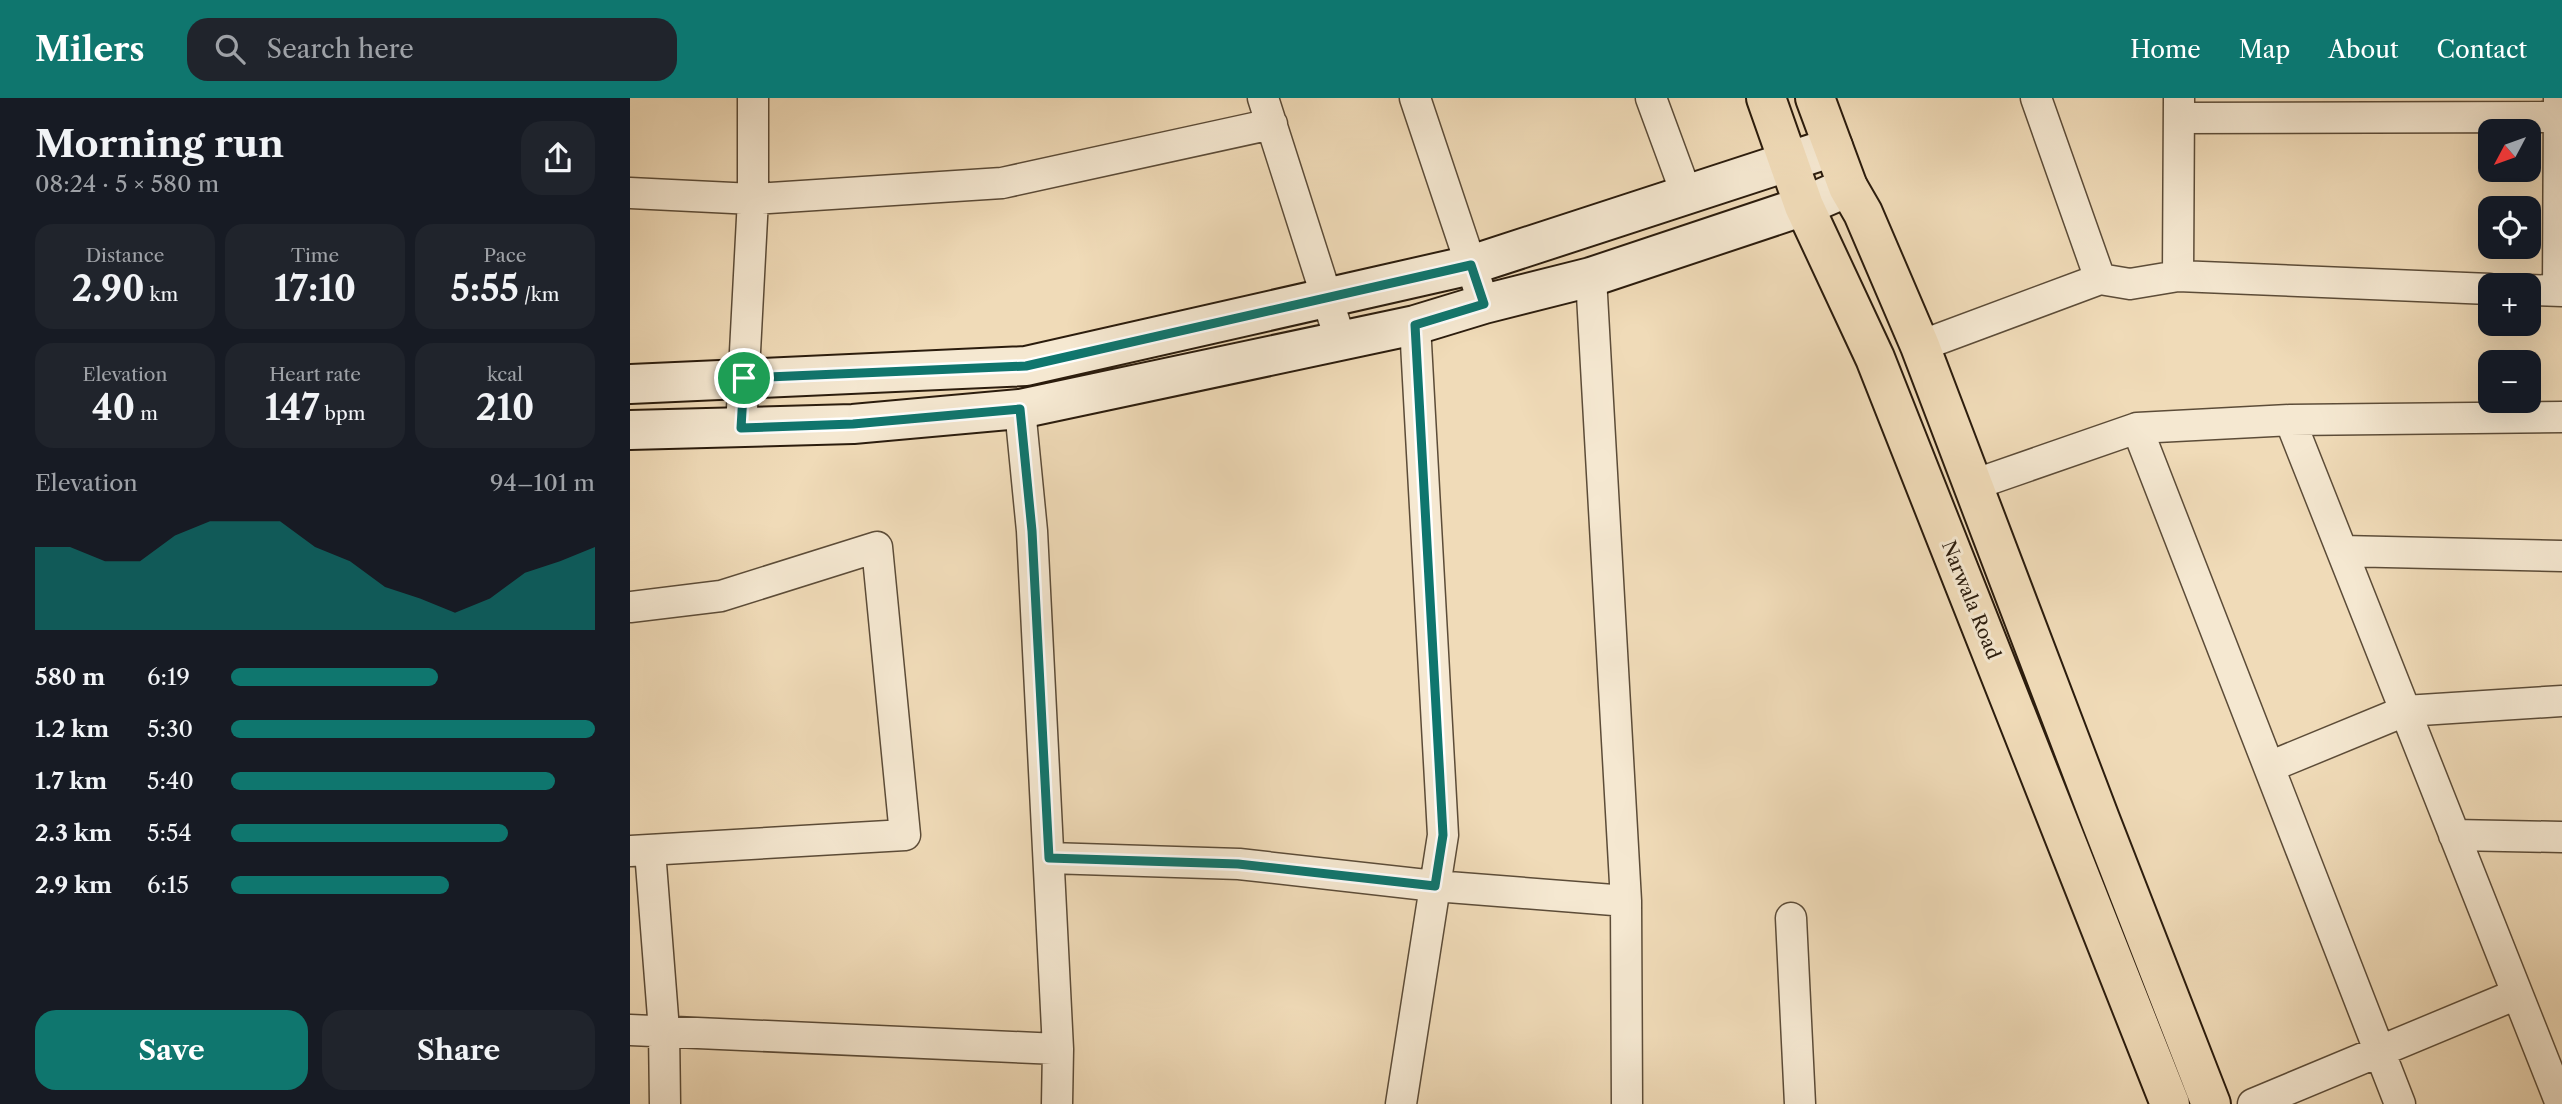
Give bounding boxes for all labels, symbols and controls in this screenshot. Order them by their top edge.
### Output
search box [187,18,677,81]
text: Milers [35,29,145,70]
icon: search [211,30,249,68]
text: Search here [267,33,414,65]
text: Home [2130,35,2201,64]
text: Map [2239,35,2290,64]
text: About [2328,35,2399,64]
text: Contact [2437,35,2527,64]
north arrow [2478,119,2541,182]
map controls [2478,119,2541,413]
text: Morning run [35,120,284,167]
button: share [521,121,595,195]
text: 08:24 · 5 × 580 m [35,170,219,198]
button: locate [2478,196,2541,259]
text: Distance [86,244,164,267]
text: Time [291,244,339,267]
text: Pace [484,244,526,267]
text: 2.90 [72,267,144,310]
text: 17:10 [274,267,356,310]
text: 5:55 [451,267,519,310]
button: + [2478,273,2541,336]
text: km [144,283,178,306]
text: /km [519,283,559,306]
pin [714,348,774,408]
button: − [2478,350,2541,413]
icon: arrive [725,359,763,397]
text: Elevation [83,363,167,386]
text: Heart rate [269,363,361,386]
text: kcal [487,363,523,386]
text: 40 [92,386,135,429]
text: 147 [265,386,319,429]
text: 210 [476,386,534,429]
text: m [135,402,158,425]
text: bpm [319,402,365,425]
text: Elevation [35,469,138,497]
text: 94–101 m [490,469,595,497]
street label: Narwala Road [1937,537,2005,663]
text: 580 m [35,663,105,691]
text: 6:19 [147,663,190,691]
text: 1.2 km [35,715,109,743]
text: 5:30 [147,715,193,743]
text: 1.7 km [35,767,107,795]
text: 5:40 [147,767,194,795]
text: 2.3 km [35,819,112,847]
text: 5:54 [147,819,192,847]
text: 2.9 km [35,871,112,899]
text: 6:15 [147,871,189,899]
button: Save [35,1010,308,1090]
button: Share [322,1010,595,1090]

